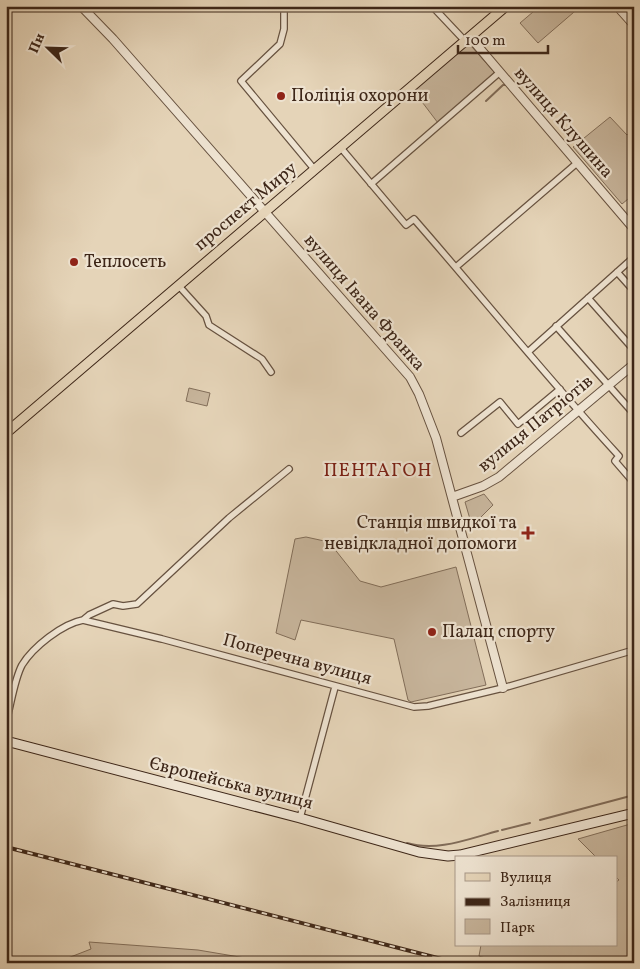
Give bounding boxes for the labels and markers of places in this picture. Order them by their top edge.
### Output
place label: Поліція охорони [291,84,428,109]
marker: Поліція охорони [275,90,287,102]
place label: Теплосеть [84,250,166,275]
marker: Теплосеть [68,256,80,268]
place label: Станція швидкої та невідкладної допомоги [324,511,517,557]
marker: Станція швидкої та невідкладної допомоги [521,526,535,540]
place label: Палац спорту [442,620,555,645]
marker: Палац спорту [426,626,438,638]

